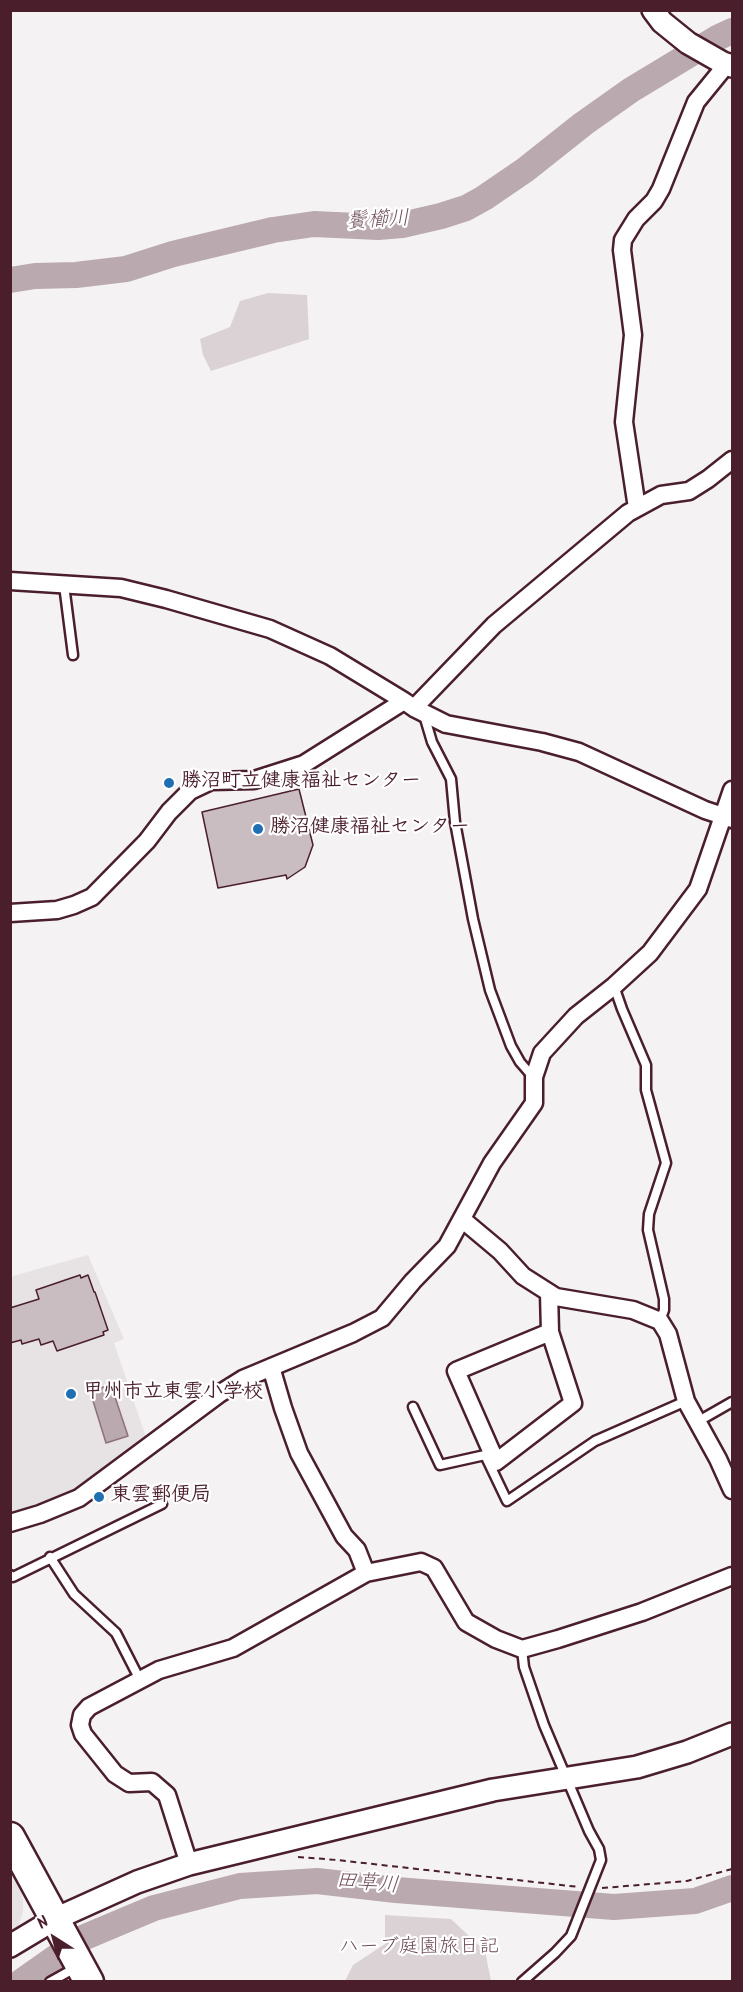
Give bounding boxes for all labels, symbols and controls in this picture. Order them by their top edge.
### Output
water label: 鬢櫛川 [346,208,410,236]
place label: 勝沼町立健康福祉センター [181,771,421,795]
marker: 勝沼町立健康福祉センター [162,776,176,790]
place label: 勝沼健康福祉センター [270,817,470,841]
marker: 勝沼健康福祉センター [251,822,265,836]
place label: 甲州市立東雲小学校 [83,1382,263,1406]
marker: 甲州市立東雲小学校 [64,1387,78,1401]
place label: 東雲郵便局 [111,1485,211,1509]
marker: 東雲郵便局 [92,1490,106,1504]
water label: 田草川 [335,1870,399,1900]
north arrow [24,1908,84,1968]
text: N [32,1910,55,1936]
park label: ハーブ庭園旅日記 [339,1937,499,1961]

